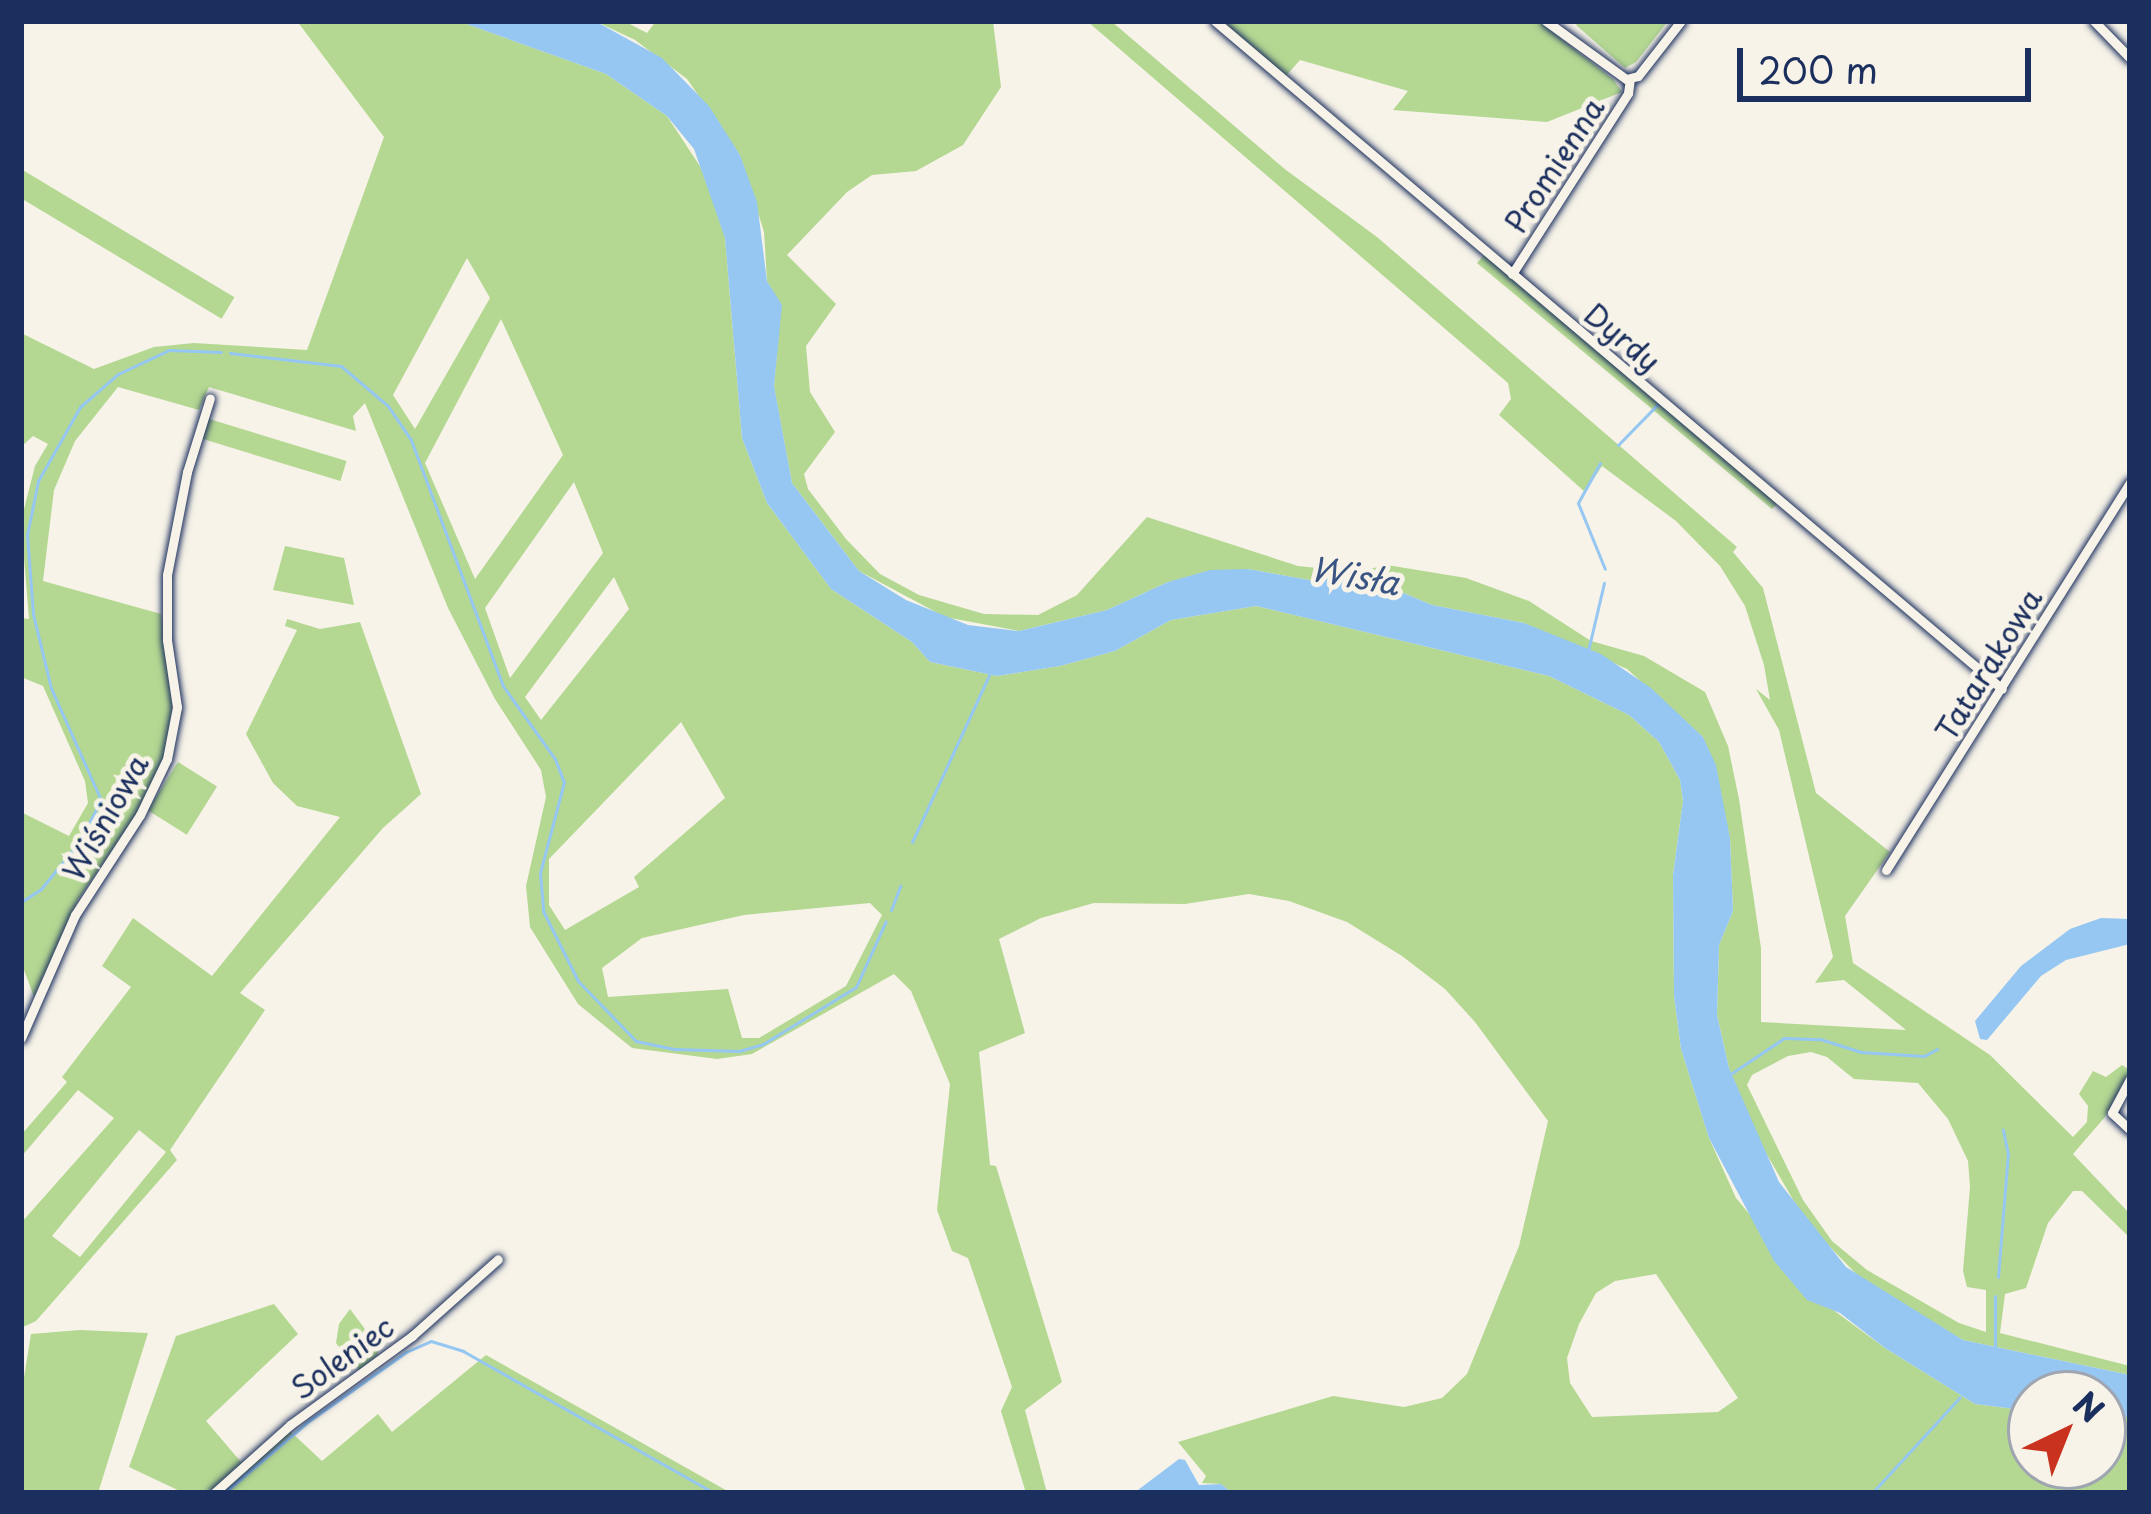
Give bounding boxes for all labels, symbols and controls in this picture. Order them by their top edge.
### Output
scale bar [1743,24,2037,98]
text: 200 m [1758,42,1878,96]
street label: Promienna [1497,90,1611,240]
street label: Dyrdy [1578,295,1668,379]
water label: Wisła [1308,548,1402,602]
street label: Tatarakowa [1927,581,2049,747]
street label: Wiśniowa [55,748,155,886]
street label: Soleniec [284,1308,400,1406]
north arrow [2007,1370,2127,1490]
text: N [2063,1379,2116,1433]

